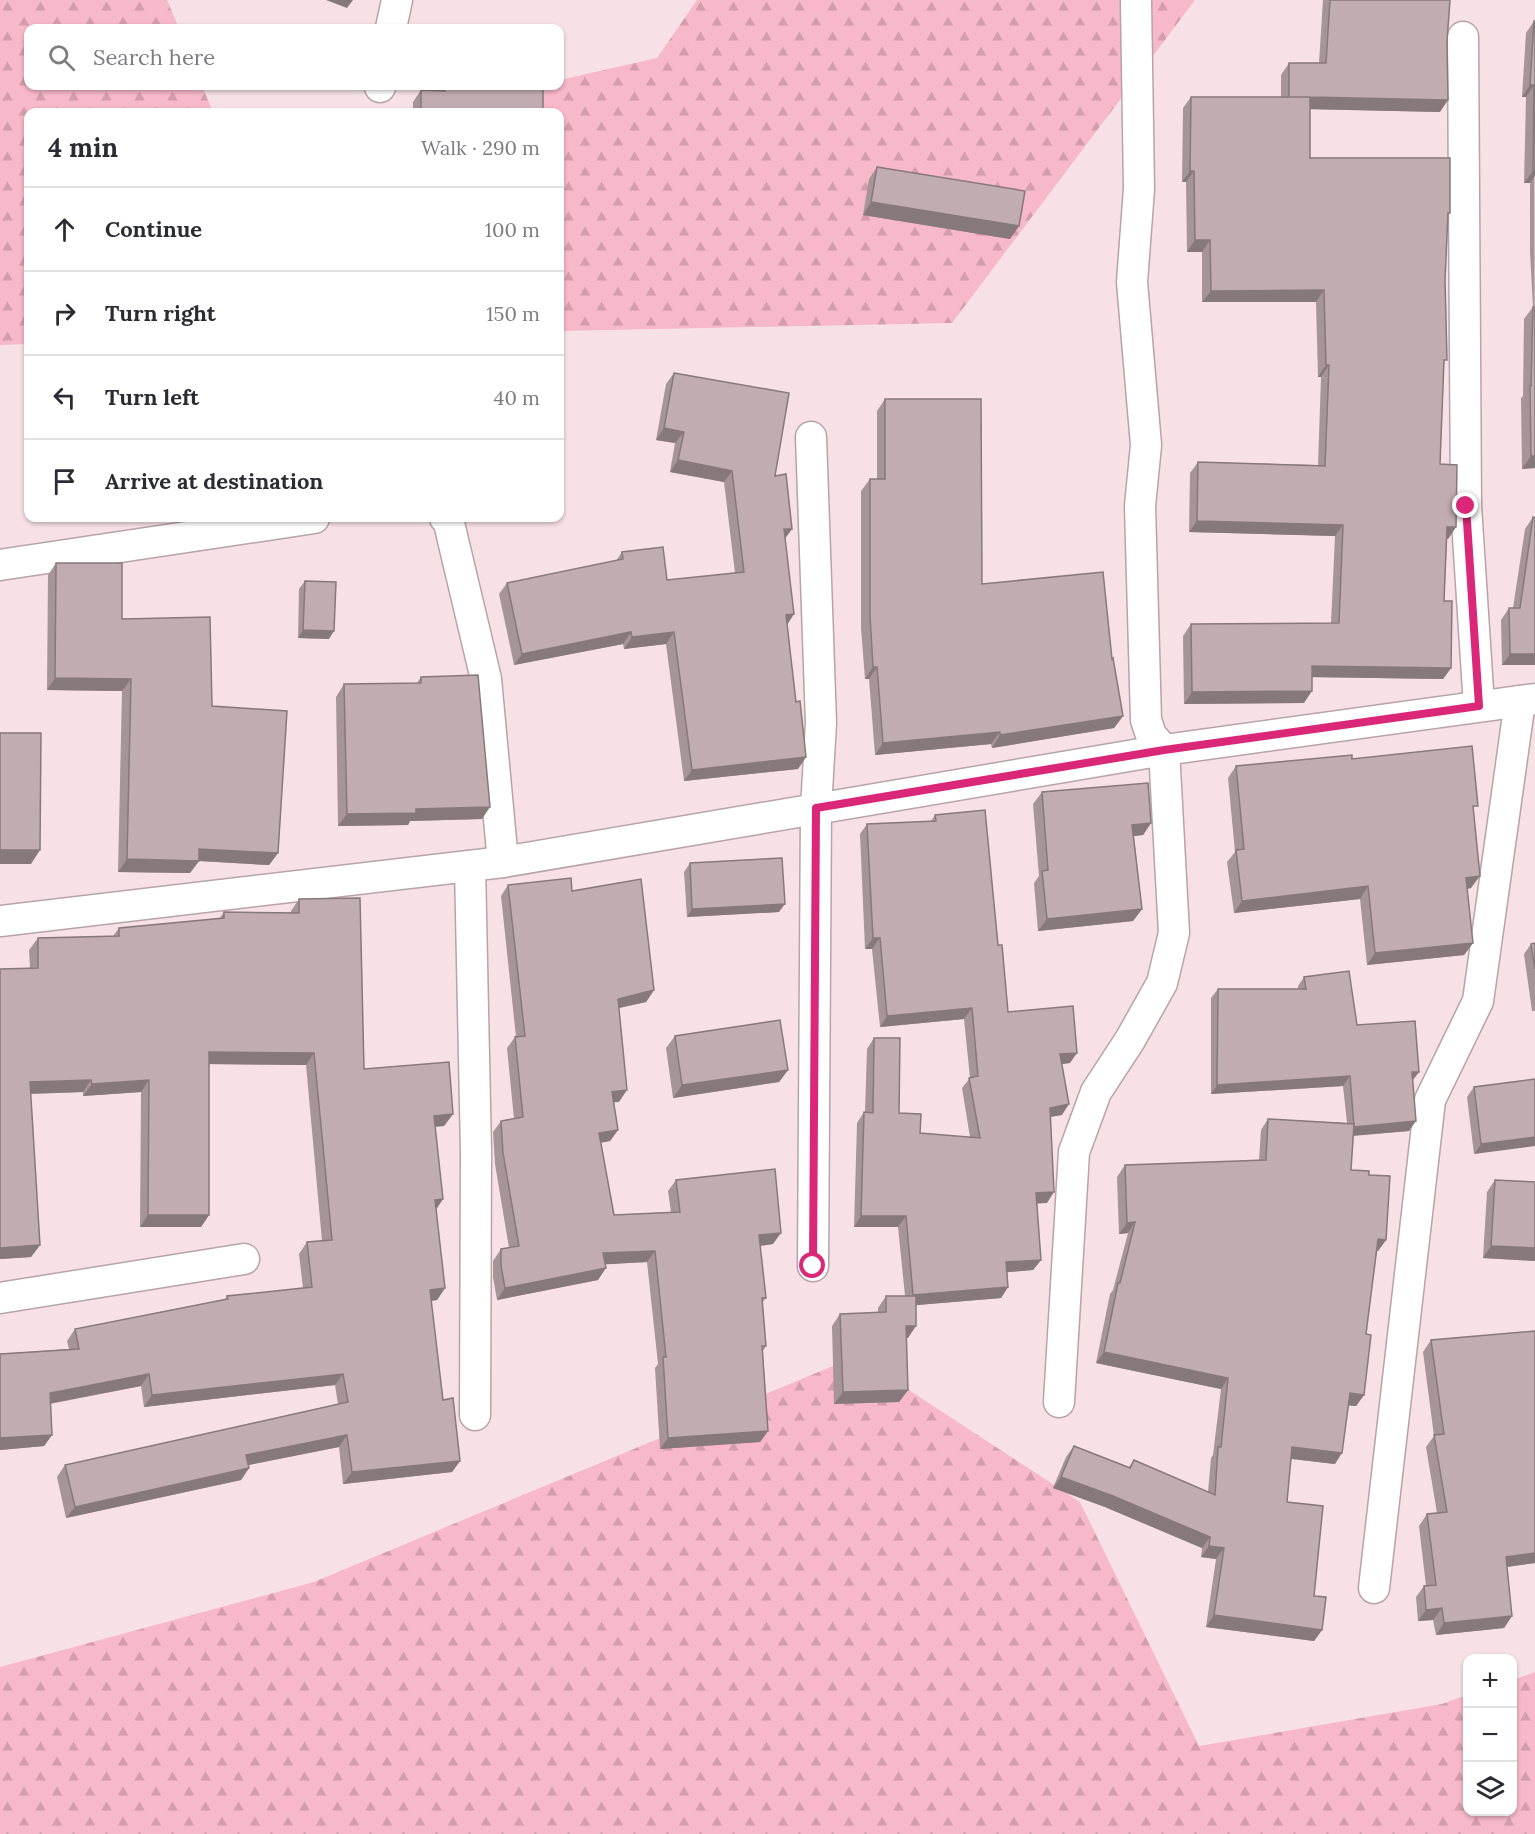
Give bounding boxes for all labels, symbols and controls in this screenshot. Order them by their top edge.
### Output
search box [24,24,564,90]
icon: search [45,41,78,74]
text: Search here [93,43,215,71]
text: 4 min [48,131,118,164]
text: Walk · 290 m [421,135,540,160]
icon: ahead [48,213,81,246]
text: Continue [105,215,202,243]
text: 100 m [485,217,540,242]
icon: right [48,297,81,330]
text: Turn right [105,299,216,327]
text: 150 m [486,301,540,326]
icon: left [48,381,81,414]
text: Turn left [105,383,199,411]
text: 40 m [494,385,540,410]
icon: arrive [48,465,81,498]
text: Arrive at destination [105,467,323,495]
route end [1452,492,1478,518]
route start [799,1252,825,1278]
map controls [1463,1654,1517,1816]
button: + [1463,1654,1517,1708]
button: − [1463,1708,1517,1762]
button: layers [1463,1762,1517,1816]

